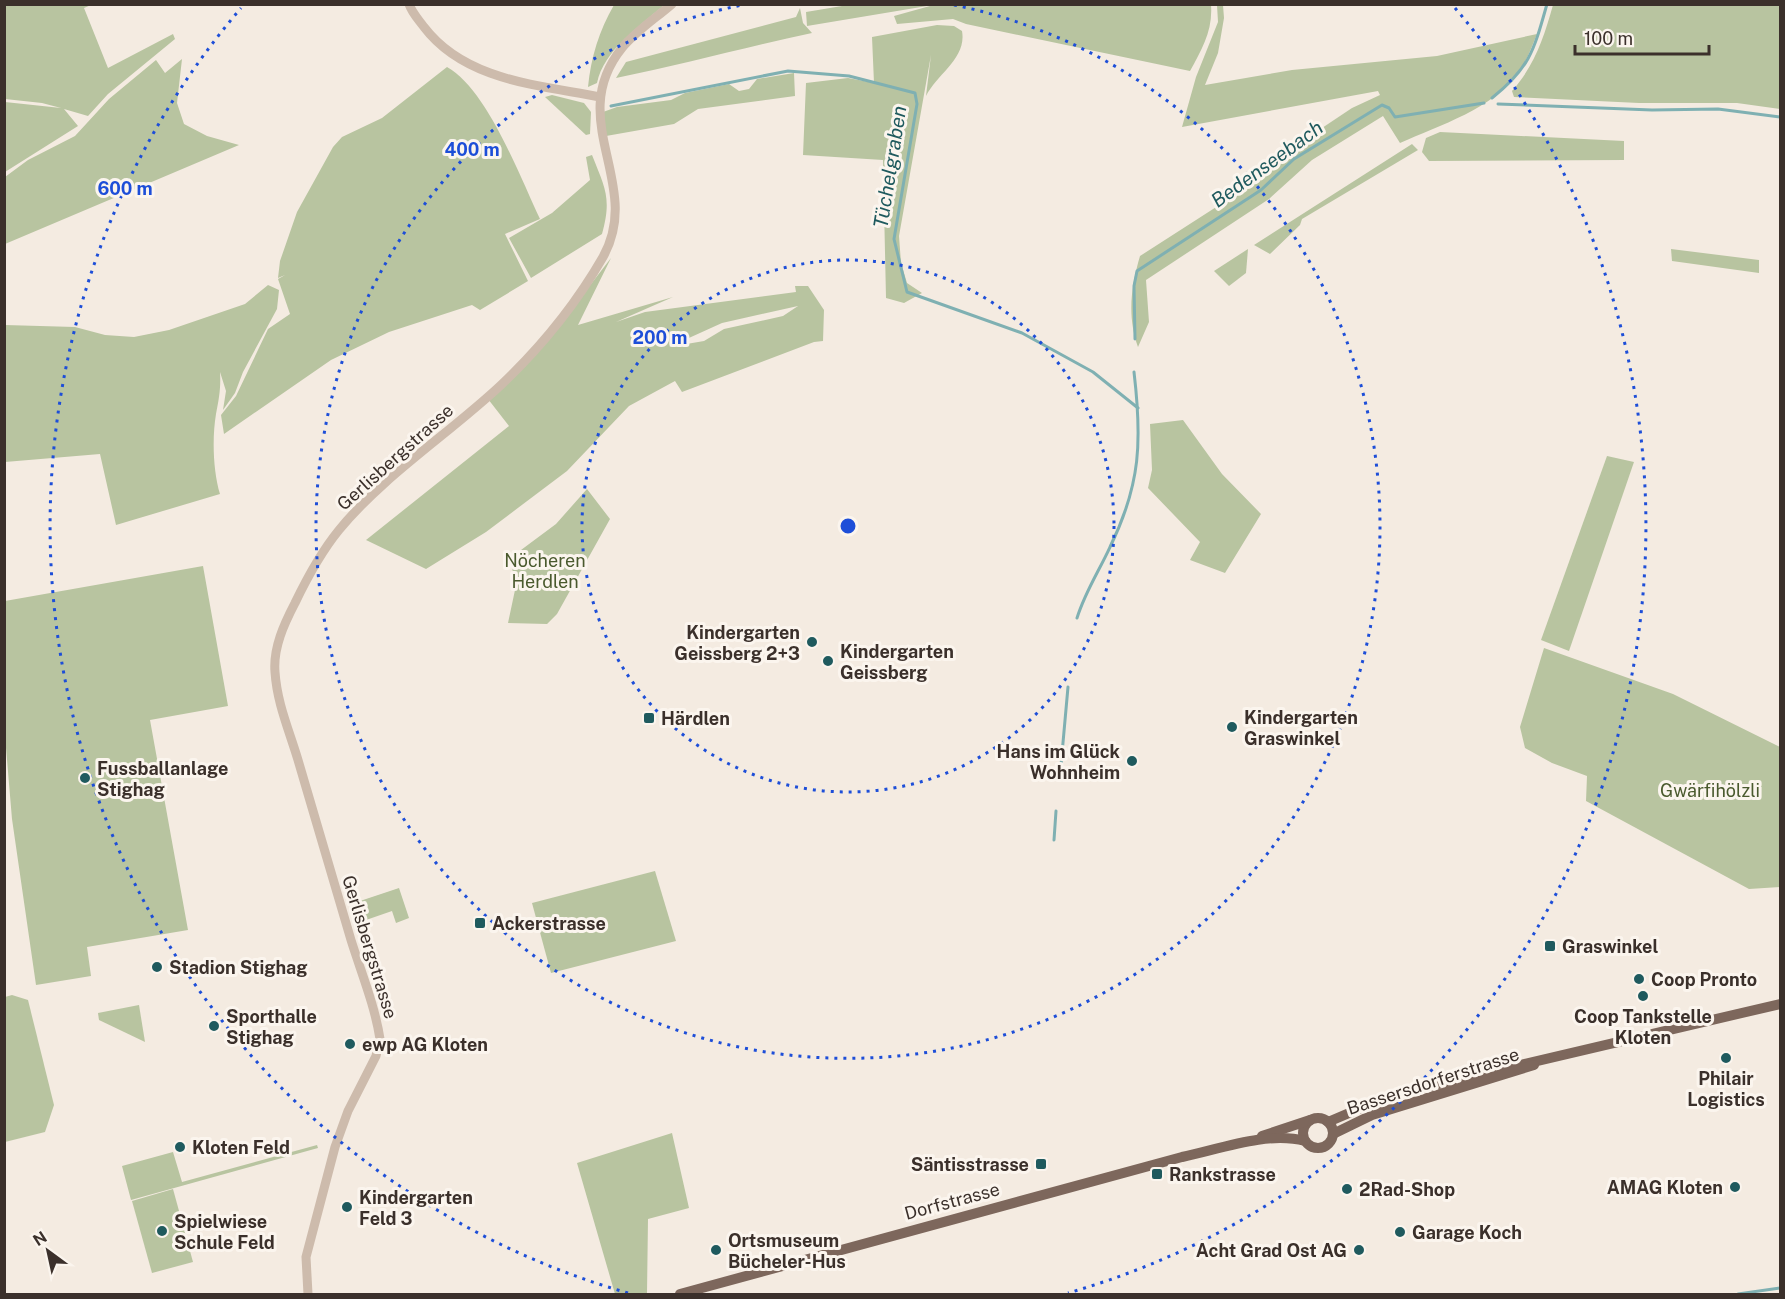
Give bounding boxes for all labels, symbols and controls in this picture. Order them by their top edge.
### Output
scale bar [1575,18,1708,56]
text: 100 m [1584,28,1633,49]
water label: Tüchelgraben [868,104,912,230]
water label: Bedenseebach [1206,115,1328,213]
text: 400 m [444,139,500,160]
text: 600 m [97,178,153,199]
text: 200 m [633,327,687,348]
street label: Gerlisbergstrasse [333,399,457,515]
centre of rings [838,516,858,536]
park label: Nöcheren Herdlen [504,550,586,592]
place label: Kindergarten Geissberg 2+3 [674,622,800,664]
marker: Kindergarten Geissberg 2+3 [805,635,819,649]
place label: Kindergarten Geissberg [840,641,954,683]
marker: Kindergarten Geissberg [821,654,835,668]
place label: Kindergarten Graswinkel [1244,707,1358,749]
place label: Härdlen [661,708,730,729]
marker: Härdlen [642,711,656,725]
marker: Kindergarten Graswinkel [1225,720,1239,734]
place label: Hans im Glück Wohnheim [997,741,1121,783]
marker: Hans im Glück Wohnheim [1125,754,1139,768]
place label: Fussballanlage Stighag [97,758,228,800]
marker: Fussballanlage Stighag [78,771,92,785]
park label: Gwärfihölzli [1660,780,1760,801]
street label: Gerlisbergstrasse [338,873,402,1021]
place label: Ackerstrasse [492,913,606,934]
marker: Ackerstrasse [473,916,487,930]
place label: Graswinkel [1562,936,1658,957]
marker: Graswinkel [1543,939,1557,953]
place label: Stadion Stighag [169,957,308,978]
marker: Stadion Stighag [150,960,164,974]
place label: Coop Pronto [1651,969,1757,990]
marker: Coop Pronto [1632,972,1646,986]
marker: Coop Tankstelle Kloten [1636,989,1650,1003]
place label: Sporthalle Stighag [226,1006,317,1048]
place label: Coop Tankstelle Kloten [1574,1006,1712,1048]
marker: Sporthalle Stighag [207,1019,221,1033]
place label: ewp AG Kloten [362,1034,488,1055]
marker: ewp AG Kloten [343,1037,357,1051]
street label: Bassersdorferstrasse [1344,1043,1522,1119]
marker: Philair Logistics [1719,1051,1733,1065]
place label: Philair Logistics [1687,1068,1765,1110]
place label: Kloten Feld [192,1137,290,1158]
marker: Kloten Feld [173,1140,187,1154]
place label: Säntisstrasse [911,1154,1029,1175]
marker: Säntisstrasse [1034,1157,1048,1171]
place label: Rankstrasse [1169,1164,1276,1185]
marker: Rankstrasse [1150,1167,1164,1181]
place label: AMAG Kloten [1607,1177,1723,1198]
street label: Dorfstrasse [902,1178,1002,1224]
place label: 2Rad-Shop [1359,1179,1455,1200]
marker: AMAG Kloten [1728,1180,1742,1194]
marker: 2Rad-Shop [1340,1182,1354,1196]
place label: Kindergarten Feld 3 [359,1187,473,1229]
marker: Kindergarten Feld 3 [340,1200,354,1214]
place label: Spielwiese Schule Feld [174,1211,275,1253]
north arrow [18,1221,78,1281]
place label: Garage Koch [1412,1222,1522,1243]
marker: Spielwiese Schule Feld [155,1224,169,1238]
marker: Garage Koch [1393,1225,1407,1239]
text: N [30,1227,51,1250]
place label: Ortsmuseum Bücheler-Hus [728,1230,846,1272]
place label: Acht Grad Ost AG [1196,1240,1347,1261]
marker: Ortsmuseum Bücheler-Hus [709,1243,723,1257]
marker: Acht Grad Ost AG [1352,1243,1366,1257]

